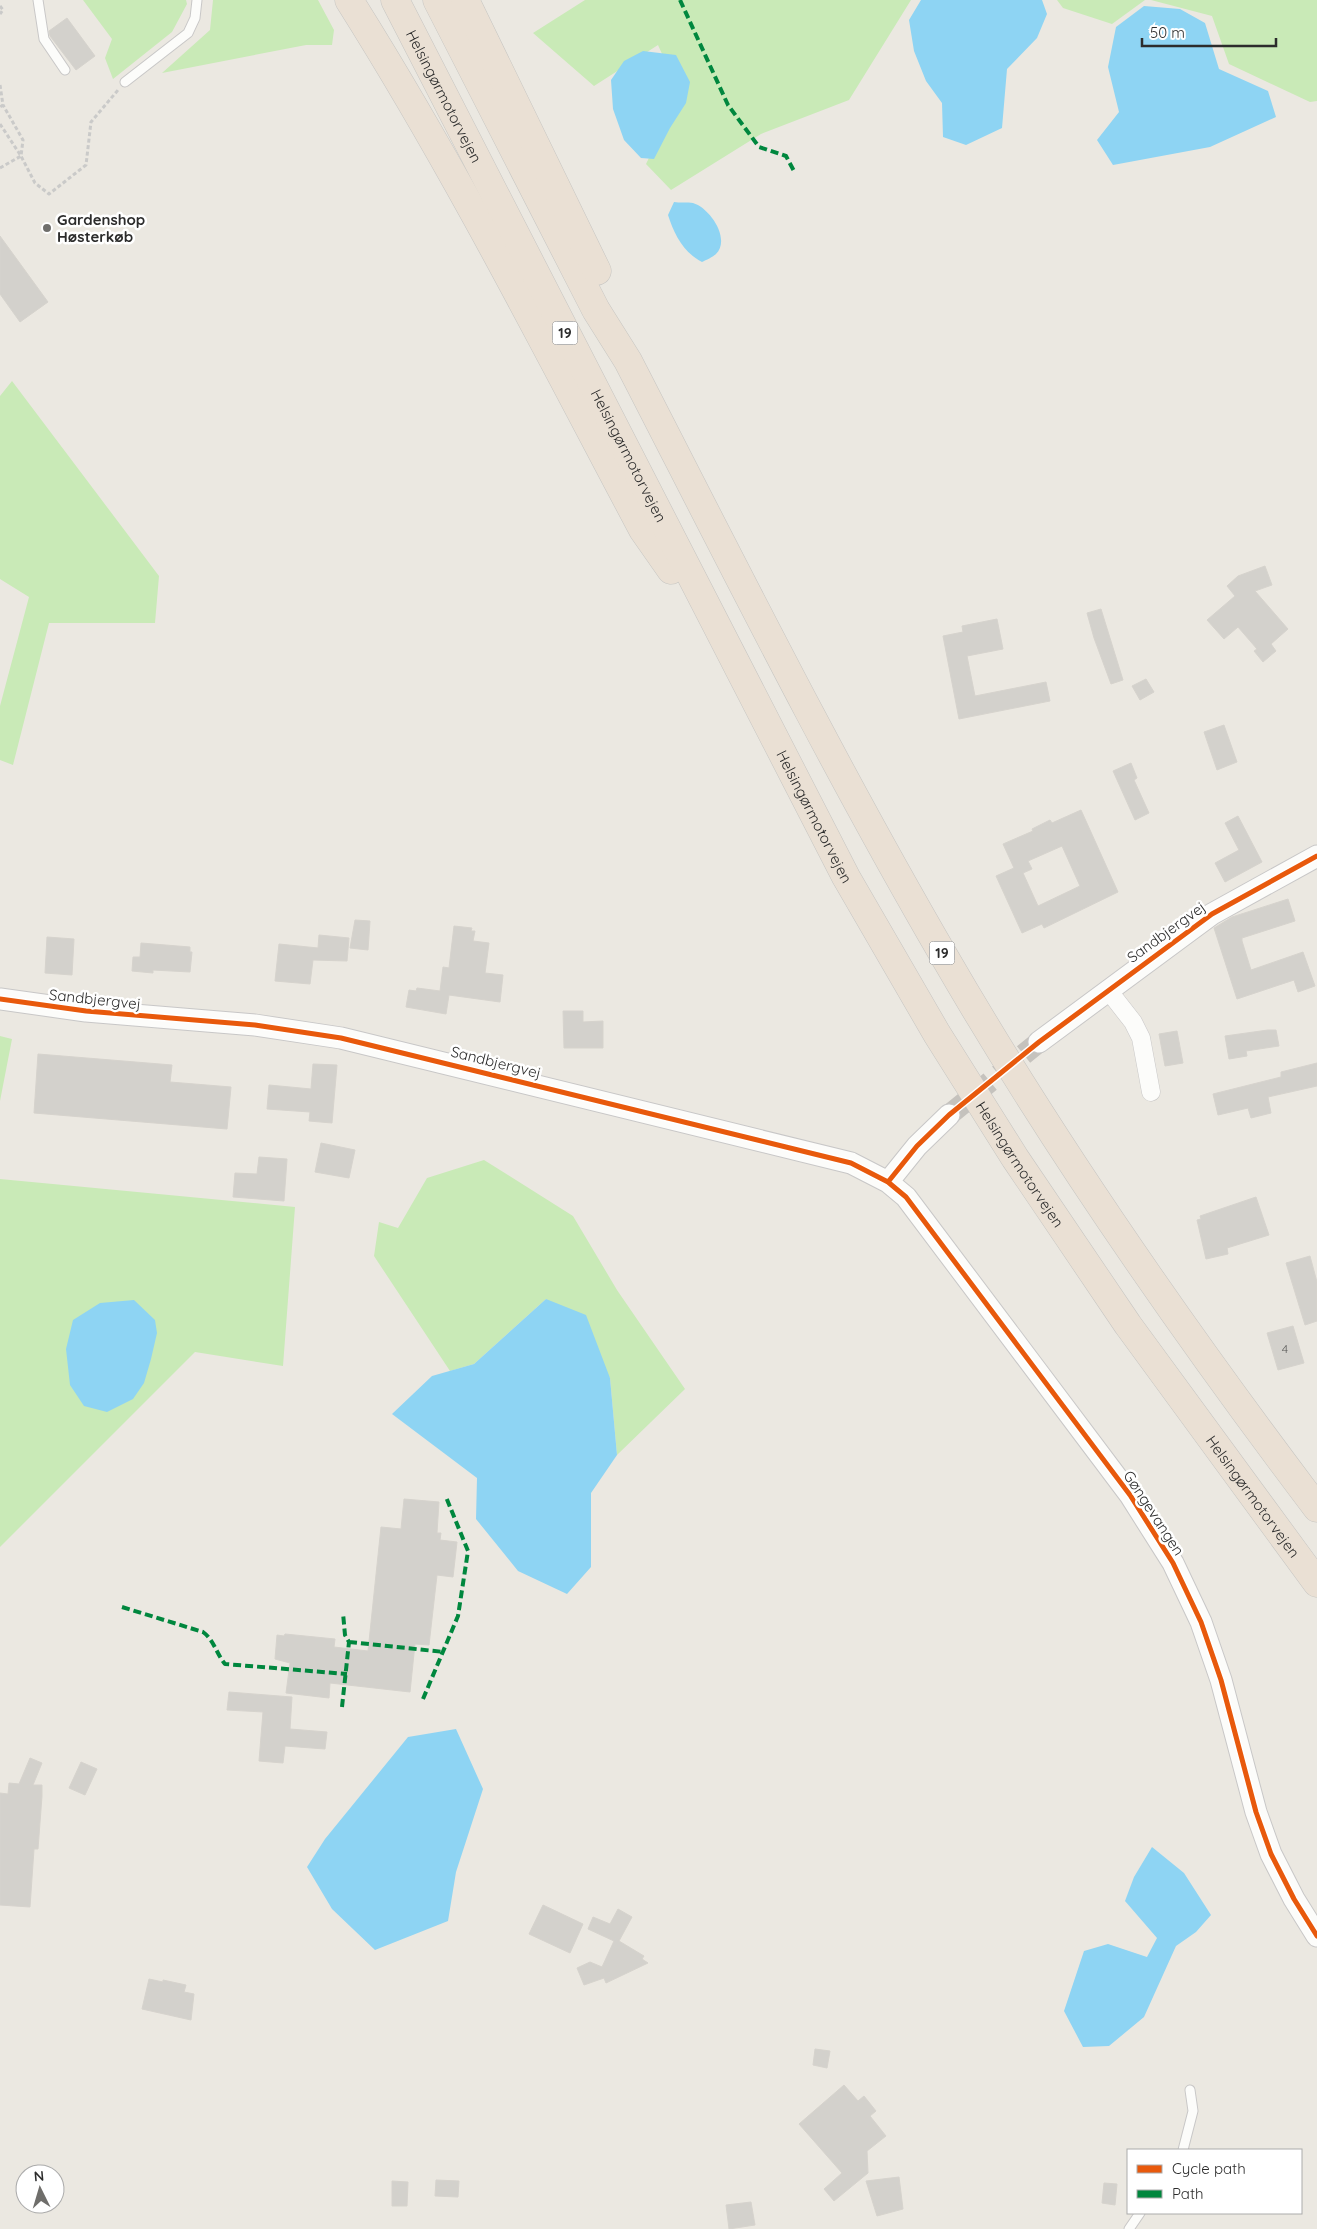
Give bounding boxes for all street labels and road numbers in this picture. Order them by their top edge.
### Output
street label: Helsingørmotorvejen [402,26,486,166]
road number: 19 [552,322,578,344]
street label: Helsingørmotorvejen [587,386,671,525]
street label: Helsingørmotorvejen [773,747,857,886]
street label: Sandbjergvej [1123,897,1209,967]
road number: 19 [930,941,954,964]
street label: Sandbjergvej [48,985,142,1013]
street label: Sandbjergvej [449,1042,543,1082]
street label: Helsingørmotorvejen [972,1097,1068,1231]
street label: Helsingørmotorvejen [1202,1431,1304,1561]
street label: Gøngevangen [1119,1467,1189,1559]

